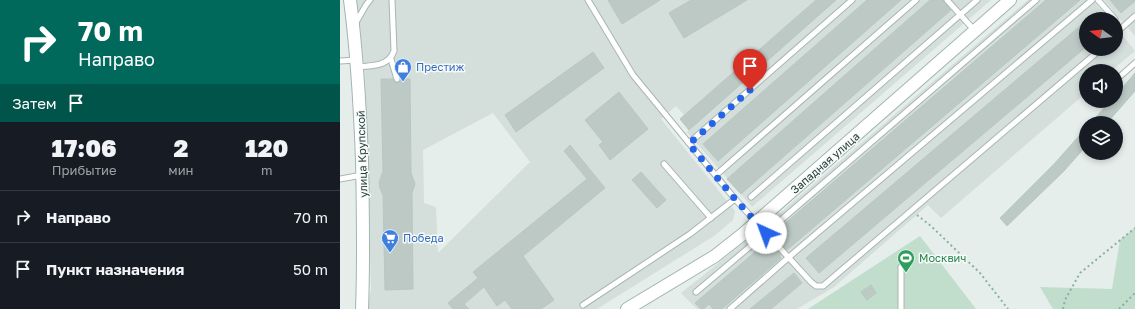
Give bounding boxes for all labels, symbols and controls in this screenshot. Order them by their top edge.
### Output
north arrow [1079,12,1123,56]
map controls [1079,12,1123,160]
text: 70 m [78,14,143,47]
icon: right [12,16,64,68]
text: Направо [78,48,155,70]
pin [733,49,767,90]
icon: arrive [739,55,761,77]
shop icon: Престиж [393,57,413,82]
place label: Престиж [416,60,464,73]
button: sound [1079,64,1123,108]
icon: arrive [65,92,87,114]
text: Затем [12,94,57,112]
street label: улица Крупской [353,110,370,198]
button: layers [1079,116,1123,160]
street label: Западная улица [788,129,862,196]
text: 17:06 [52,133,117,162]
text: 2 [173,133,188,162]
text: 120 [245,133,288,162]
text: Прибытие [52,162,117,178]
text: мин [168,162,194,178]
text: m [261,162,273,178]
icon: right [12,206,34,228]
text: Направо [46,208,111,226]
text: 70 m [294,208,328,226]
position arrow [745,212,787,254]
supermarket icon: Победа [380,228,400,253]
place label: Победа [403,231,444,244]
sports icon: Москвич [896,248,916,273]
place label: Москвич [919,251,966,264]
icon: arrive [12,258,34,280]
text: Пункт назначения [46,260,184,278]
text: 50 m [293,260,328,278]

